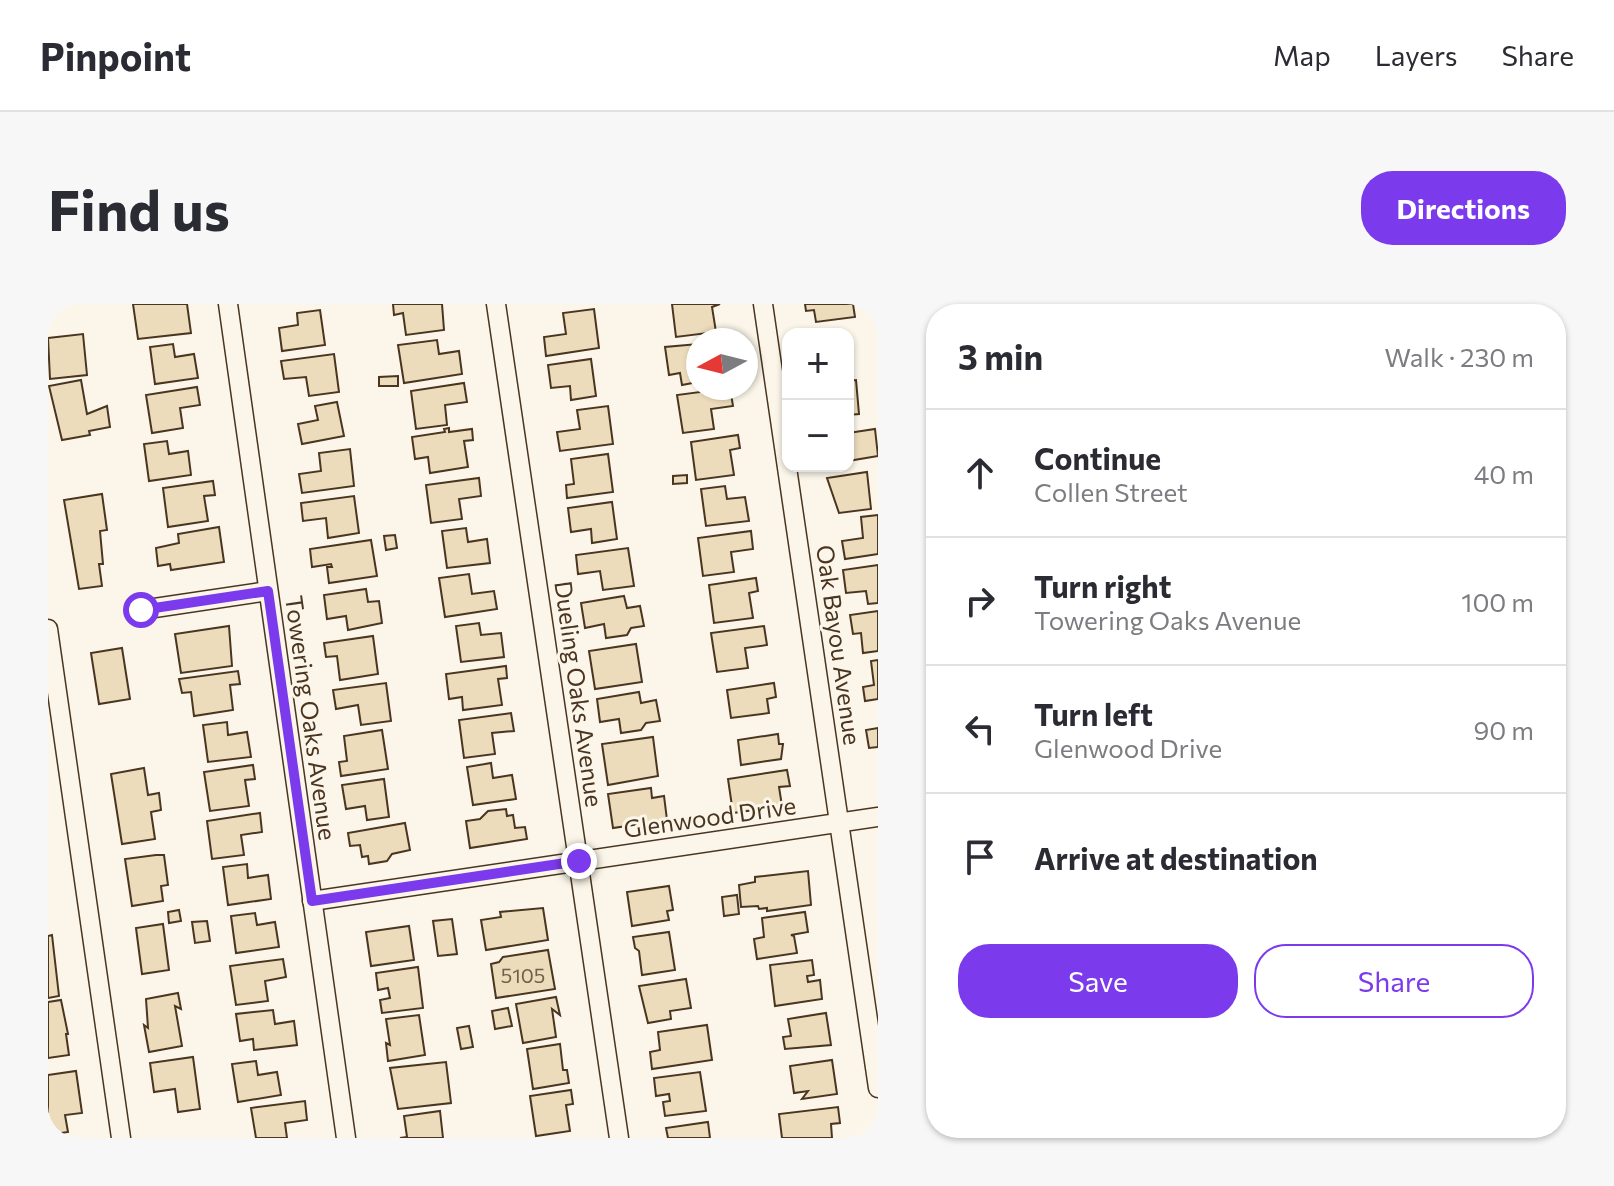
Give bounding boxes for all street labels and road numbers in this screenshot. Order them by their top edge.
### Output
street label: Oak Bayou Avenue [811,543,868,747]
street label: Dueling Oaks Avenue [549,579,610,809]
street label: Towering Oaks Avenue [280,594,343,842]
street label: Glenwood Drive [622,790,798,843]

